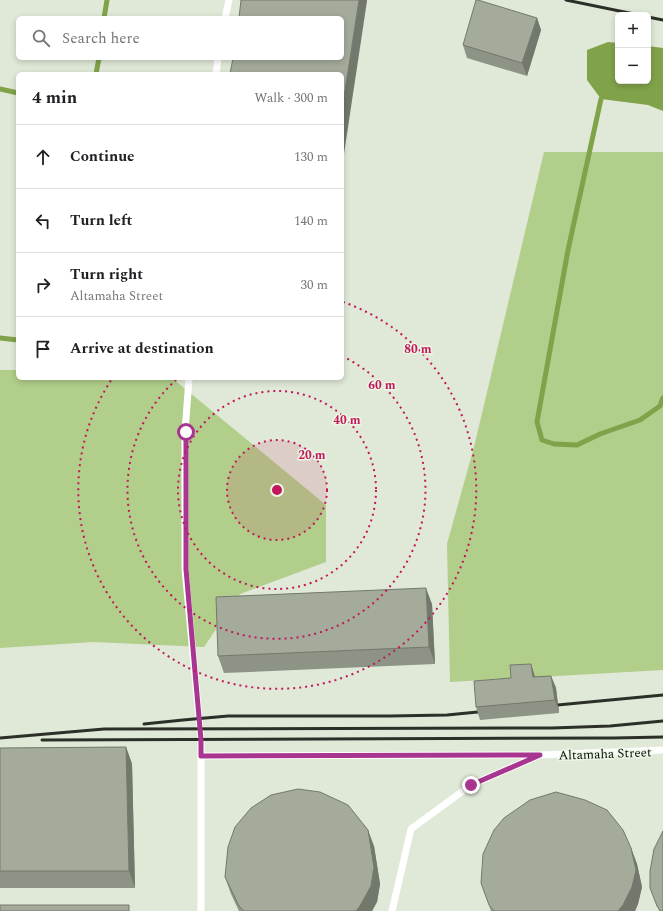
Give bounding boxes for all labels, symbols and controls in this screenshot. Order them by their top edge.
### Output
map controls [615,12,651,84]
button: + [615,12,651,48]
search box [16,16,344,60]
icon: search [30,27,52,49]
text: Search here [62,27,140,50]
button: − [615,48,651,84]
text: 4 min [32,85,77,111]
text: Walk · 300 m [254,88,328,108]
text: Continue [70,145,135,168]
icon: ahead [32,146,54,168]
text: 130 m [294,147,328,167]
text: Turn left [70,209,132,232]
icon: left [32,210,54,232]
text: 140 m [294,211,328,231]
text: Turn right [70,263,143,286]
icon: right [32,274,54,296]
text: 30 m [301,275,328,295]
text: Altamaha Street [70,286,163,306]
text: Arrive at destination [70,337,214,360]
icon: arrive [32,338,54,360]
text: 80 m [404,340,432,359]
text: 60 m [368,376,396,395]
text: 40 m [333,411,361,430]
route start [177,423,195,441]
text: 20 m [298,446,326,465]
centre of rings [270,483,284,497]
street label: Altamaha Street [558,742,652,766]
route end [462,776,480,794]

